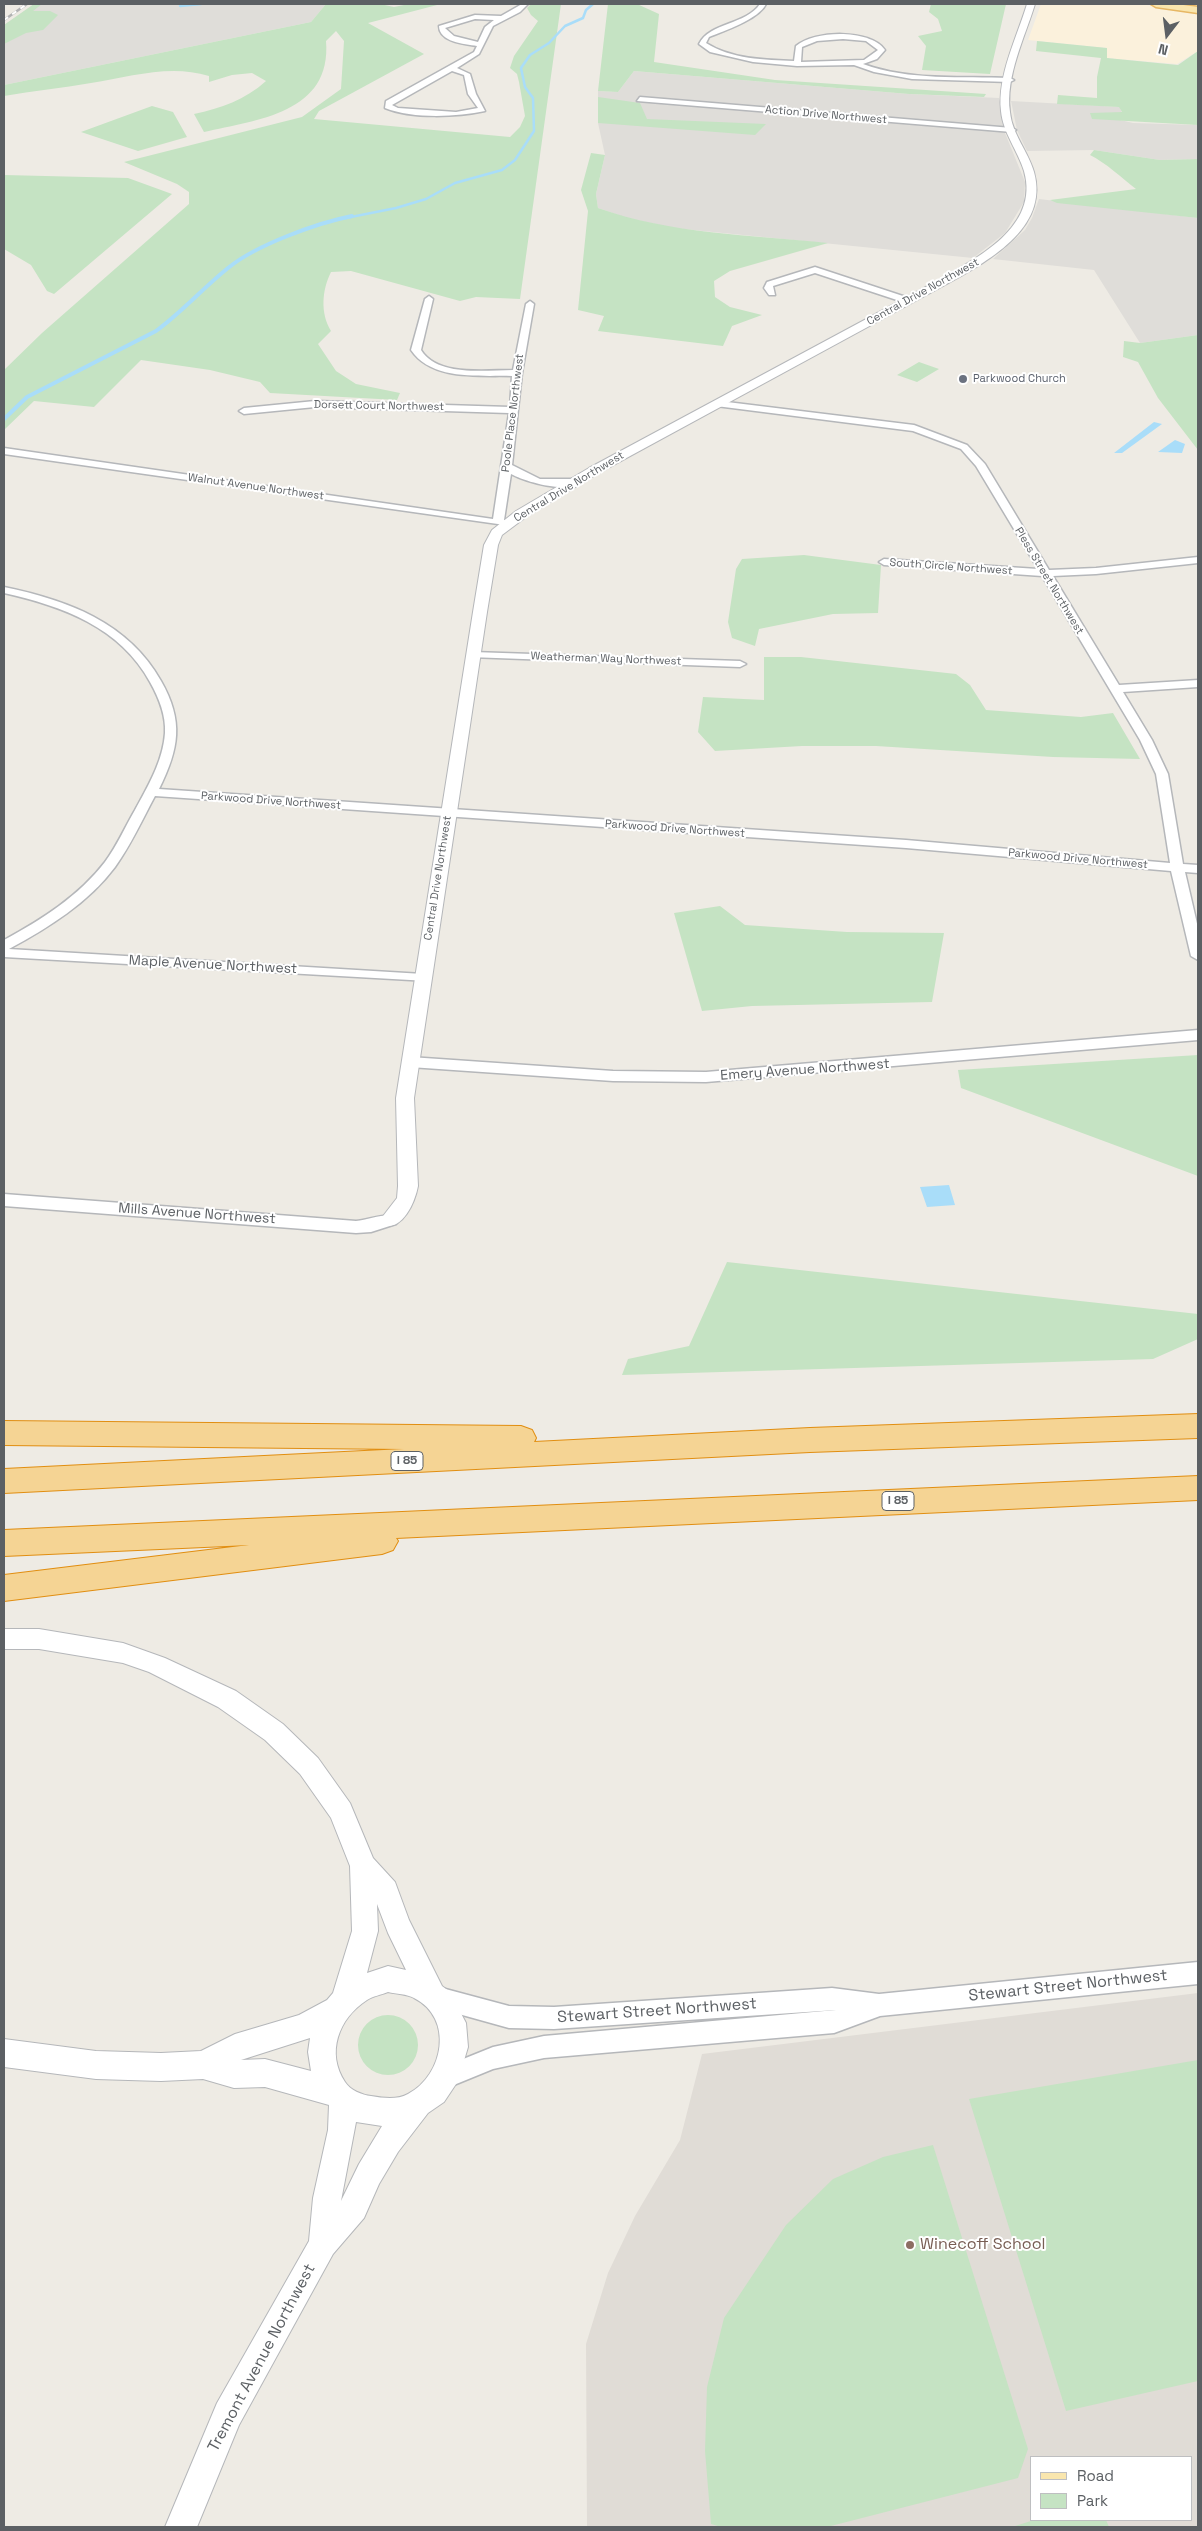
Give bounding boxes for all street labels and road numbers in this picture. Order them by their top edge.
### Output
street label: Action Drive Northwest [764,103,888,127]
street label: Central Drive Northwest [865,256,981,328]
street label: Poole Place Northwest [499,353,527,473]
street label: Dorsett Court Northwest [314,398,444,414]
street label: Central Drive Northwest [512,449,626,525]
street label: Walnut Avenue Northwest [187,471,325,503]
street label: Pless Street Northwest [1012,525,1086,637]
street label: South Circle Northwest [889,556,1013,578]
street label: Weatherman Way Northwest [530,650,682,668]
street label: Parkwood Drive Northwest [201,790,341,812]
street label: Central Drive Northwest [422,815,454,941]
street label: Parkwood Drive Northwest [605,818,745,840]
street label: Parkwood Drive Northwest [1008,846,1148,872]
street label: Maple Avenue Northwest [128,952,298,978]
street label: Emery Avenue Northwest [720,1056,890,1084]
street label: Mills Avenue Northwest [118,1200,276,1228]
road number: I 85 [391,1452,423,1470]
road number: I 85 [882,1492,914,1510]
street label: Stewart Street Northwest [968,1966,1168,2006]
street label: Stewart Street Northwest [557,1994,757,2028]
street label: Tremont Avenue Northwest [204,2261,320,2455]

